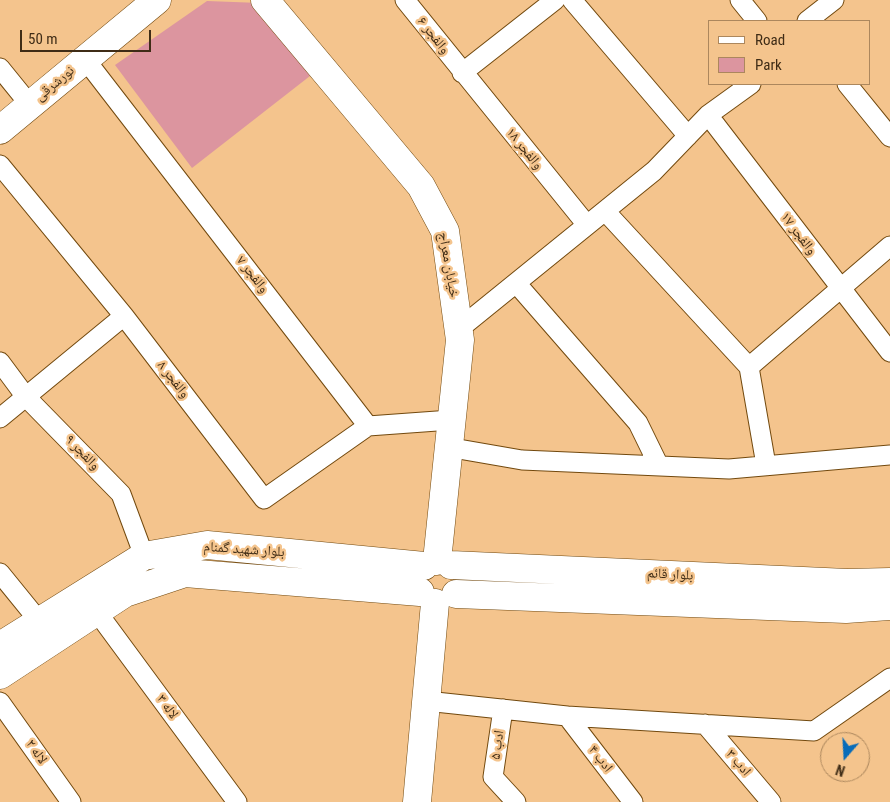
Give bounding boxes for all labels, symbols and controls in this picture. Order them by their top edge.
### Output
street label: والفجر ۶ [413,14,453,58]
scale bar [22,20,154,52]
legend [708,20,870,85]
text: 50 m [28,30,58,48]
text: Road [755,31,785,49]
text: Park [755,56,782,74]
street label: نورشرقی [32,63,78,105]
street label: والفجر ۱۸ [502,125,546,173]
street label: والفجر ۱۷ [777,209,819,259]
street label: خیابان معراج [434,231,462,299]
street label: والفجر ۷ [232,253,272,297]
street label: والفجر ۸ [153,358,193,402]
street label: والفجر ۹ [61,432,103,474]
street label: بلوار شهید گمنام [203,539,285,561]
street label: بلوار قائم [646,565,694,585]
street label: لاله ۳ [153,692,181,722]
street label: ادب ۵ [488,729,508,761]
north arrow [820,732,870,782]
street label: لاله ۲ [22,737,50,767]
street label: ادب ۴ [584,742,616,776]
street label: ادب ۳ [722,746,754,780]
text: N [834,761,847,779]

